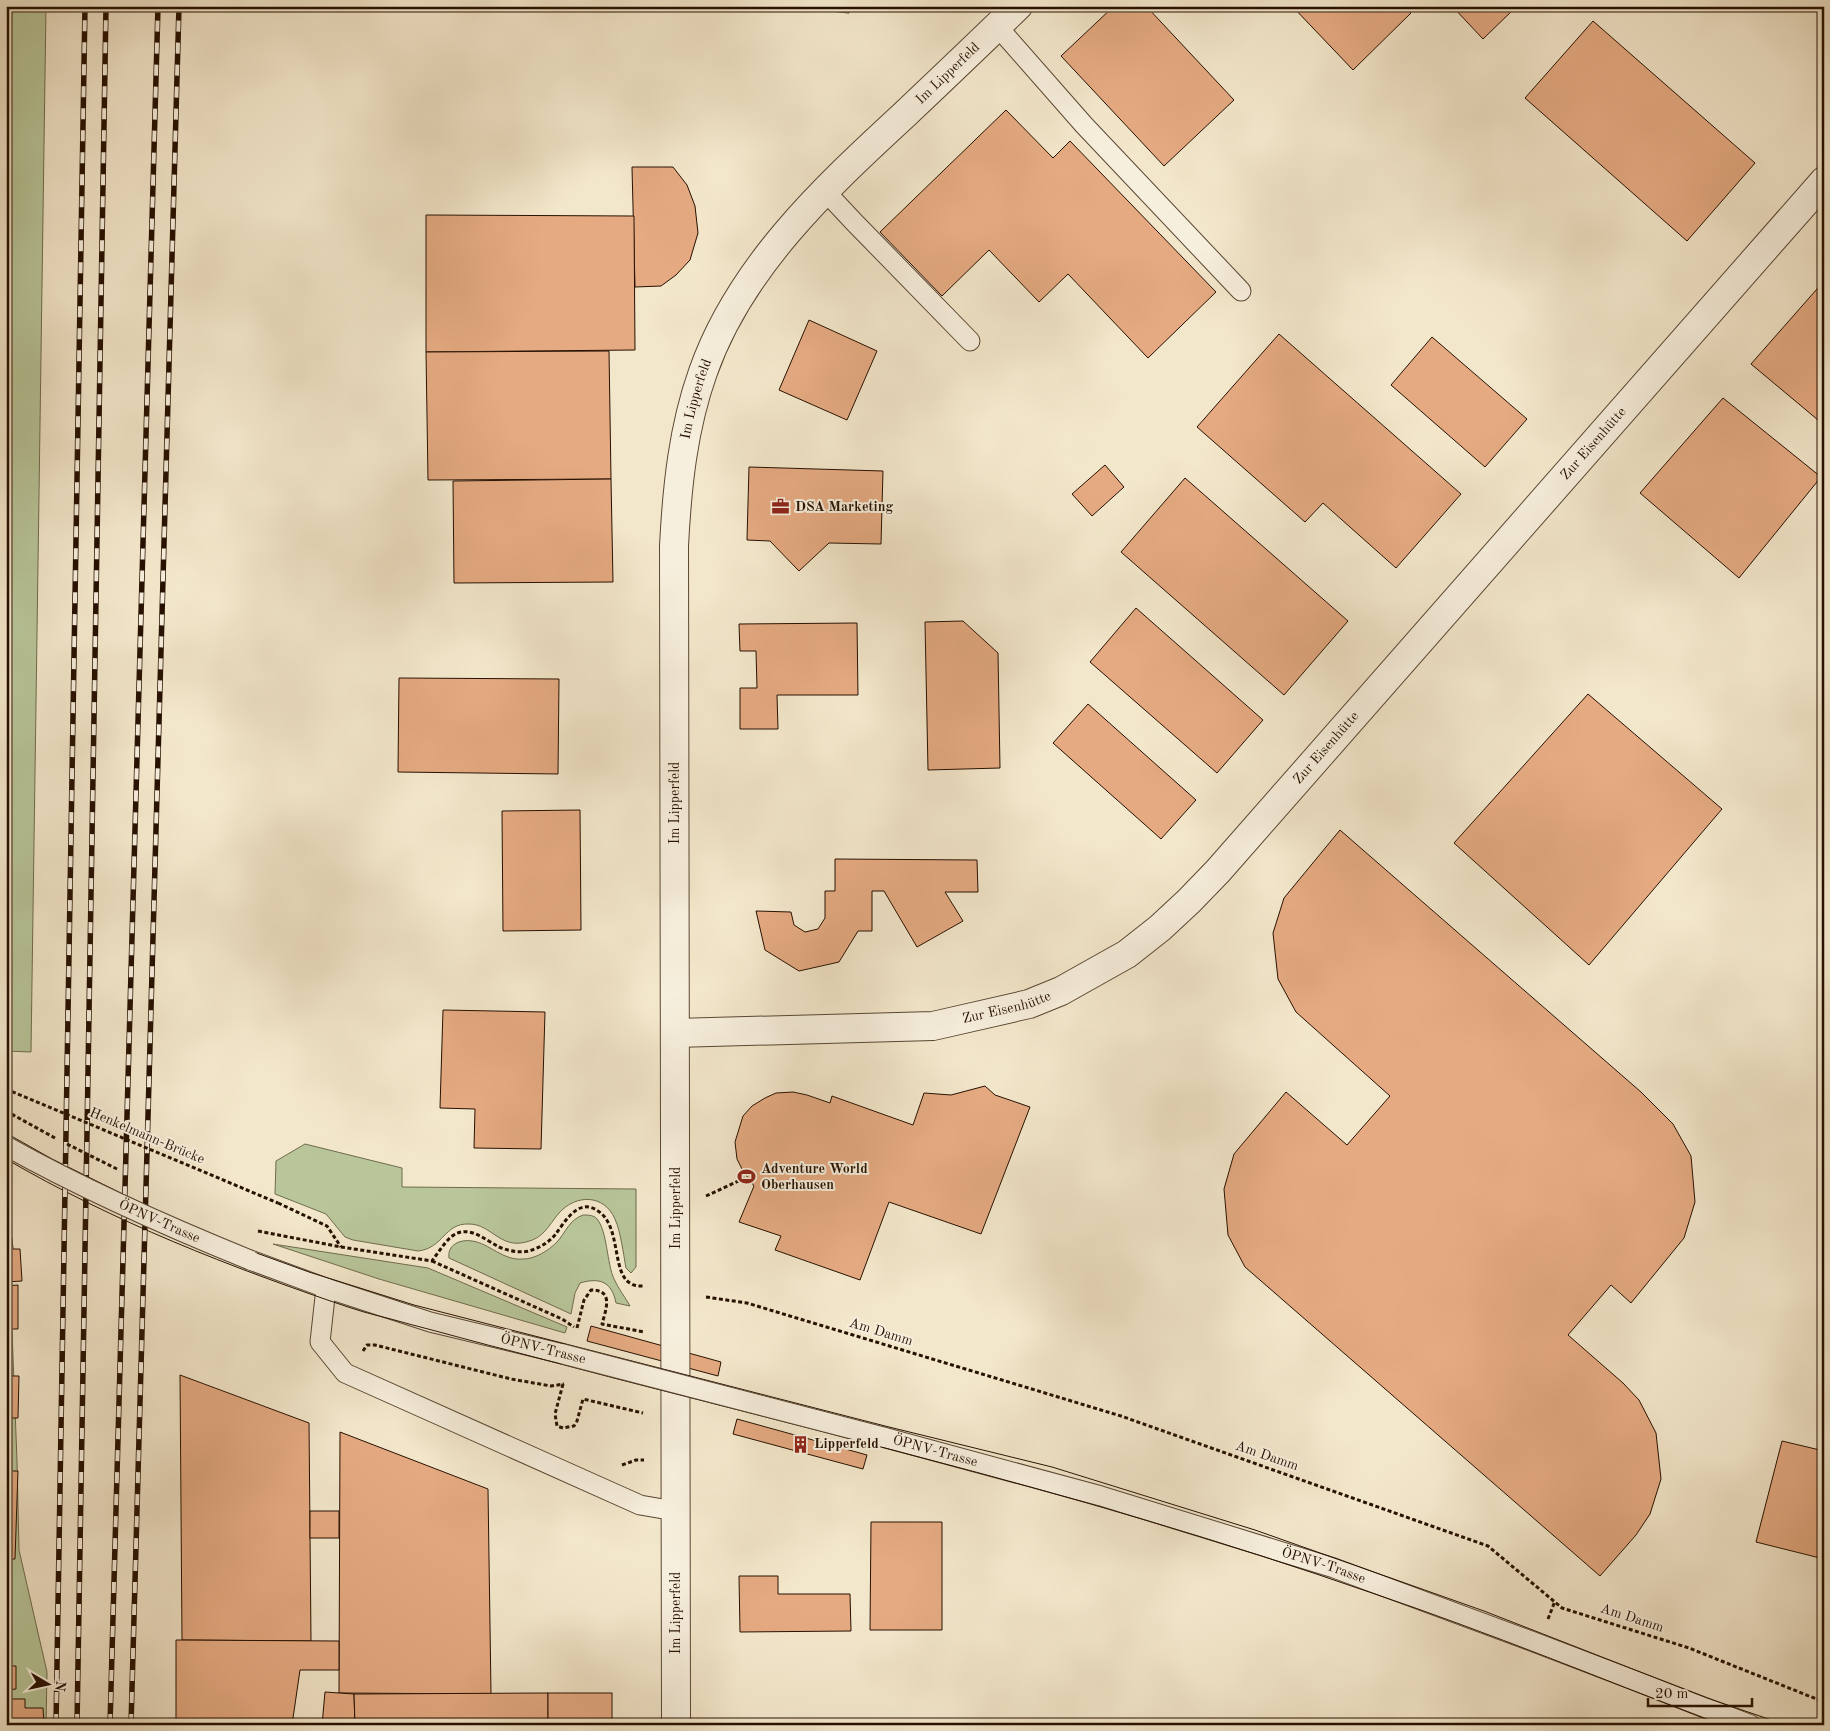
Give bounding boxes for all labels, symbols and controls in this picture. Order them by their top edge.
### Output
street label: Im Lipperfeld [913,40,982,107]
street label: Im Lipperfeld [678,357,714,440]
street label: Zur Eisenhütte [1558,405,1629,482]
office icon: DSA Marketing [771,497,791,517]
place label: DSA Marketing [795,500,894,514]
street label: Zur Eisenhütte [1291,709,1361,787]
street label: Im Lipperfeld [668,762,682,844]
street label: Zur Eisenhütte [961,989,1053,1026]
street label: Henkelmann-Brücke [87,1105,207,1167]
place label: Adventure World Oberhausen [761,1162,868,1192]
street label: Im Lipperfeld [669,1167,683,1249]
sports icon: Adventure World Oberhausen [737,1167,757,1187]
street label: ÖPNV-Trasse [117,1195,202,1246]
street label: Am Damm [847,1316,915,1348]
street label: ÖPNV-Trasse [499,1329,588,1366]
street label: ÖPNV-Trasse [891,1430,979,1469]
building icon: Lipperfeld [790,1434,810,1454]
place label: Lipperfeld [814,1437,879,1451]
street label: Am Damm [1234,1439,1300,1473]
street label: ÖPNV-Trasse [1280,1542,1367,1586]
street label: Im Lipperfeld [669,1572,683,1654]
street label: Am Damm [1599,1601,1665,1635]
north arrow [22,1658,72,1708]
scale bar [1648,1676,1751,1708]
text: N [52,1679,68,1693]
text: 20 m [1655,1687,1689,1702]

